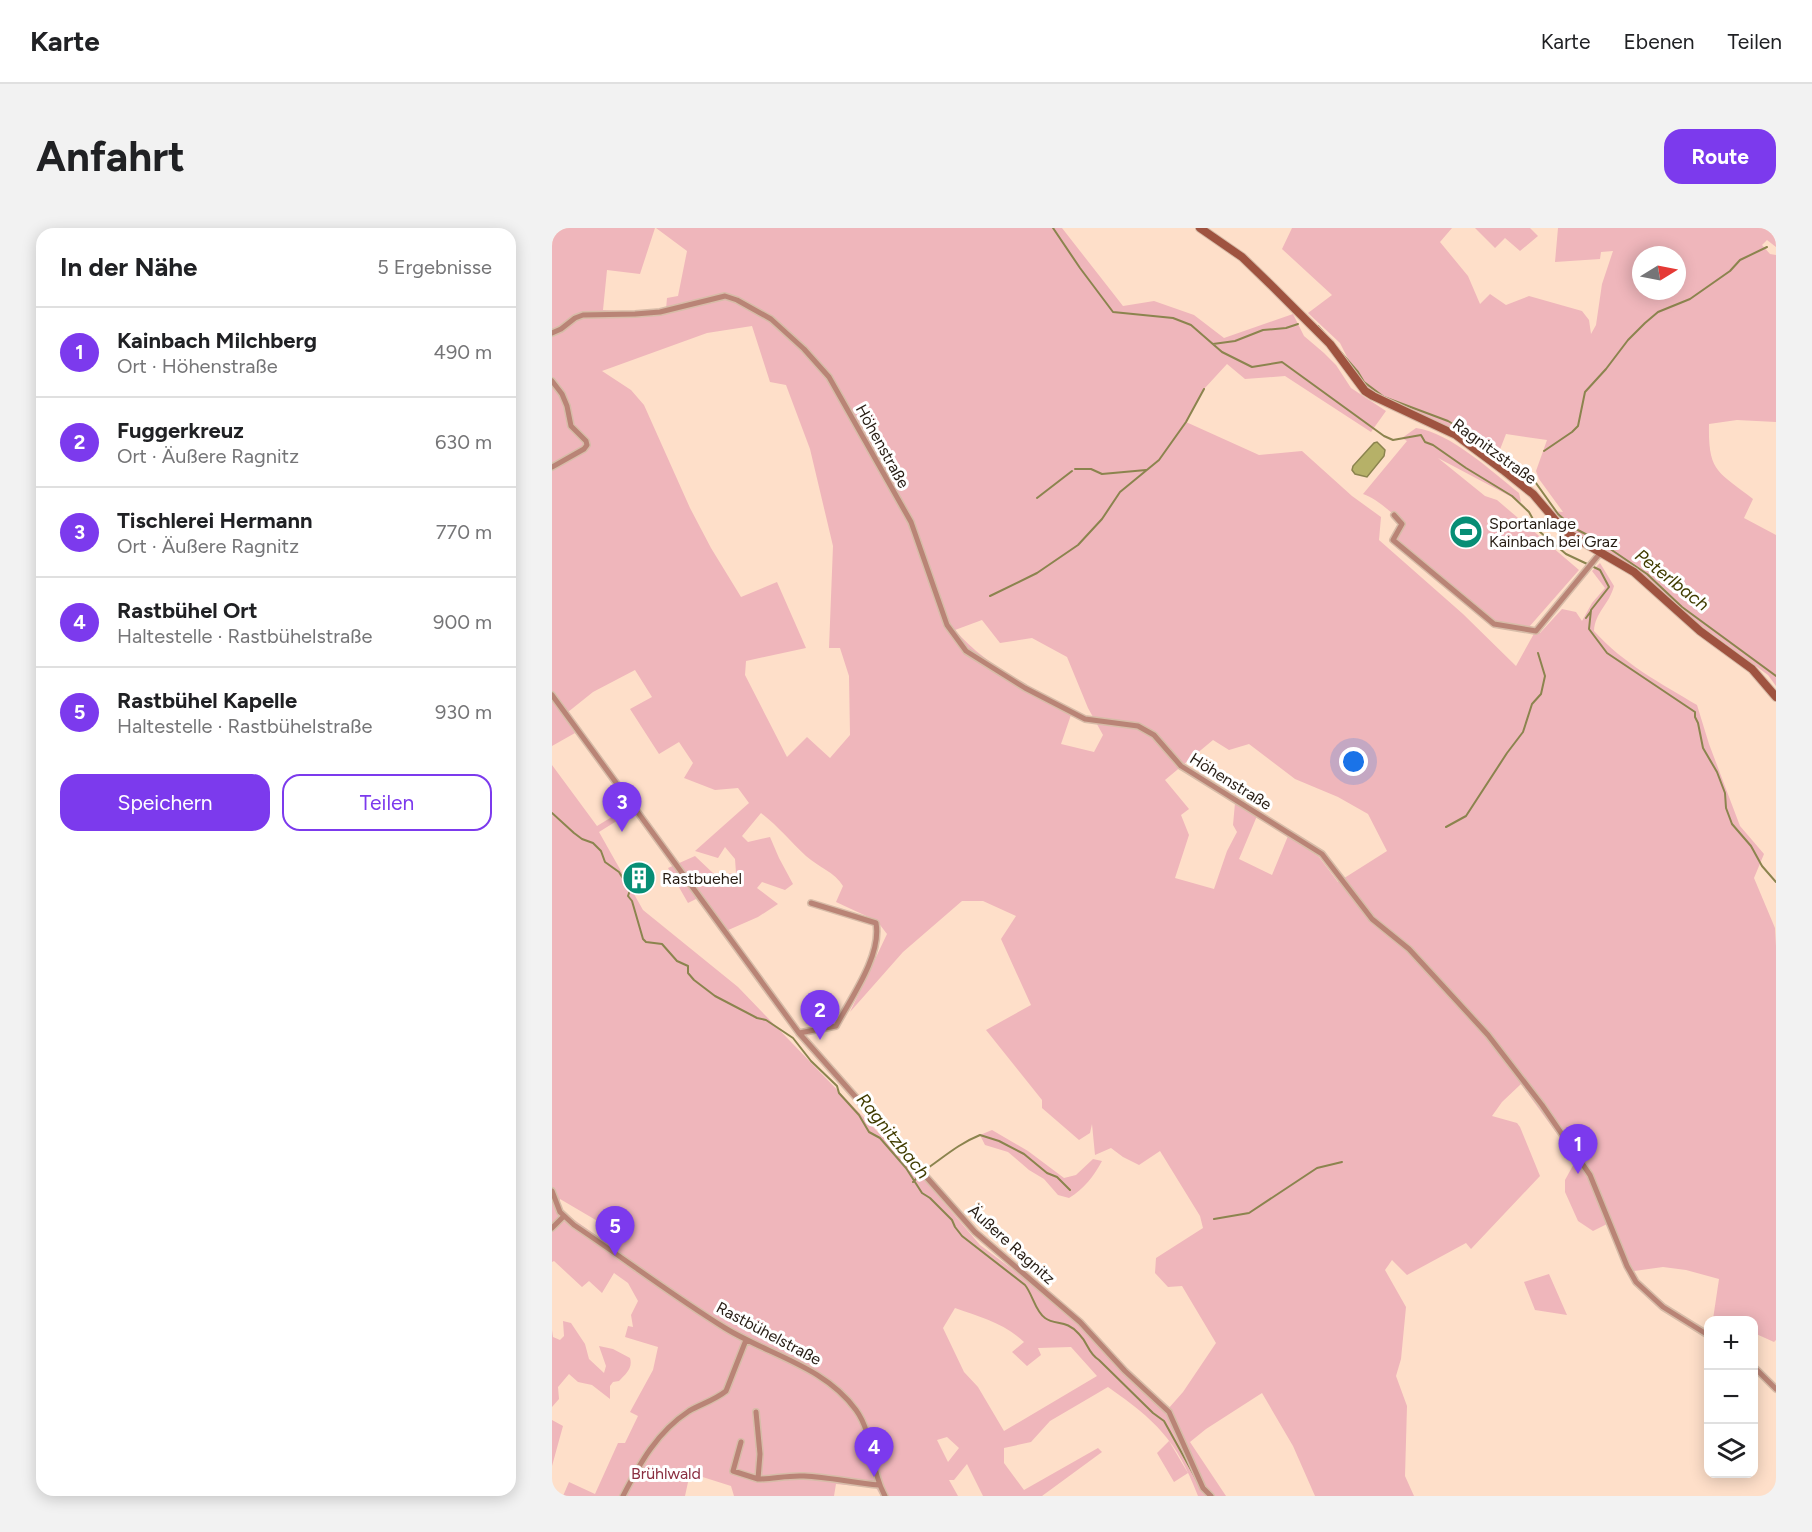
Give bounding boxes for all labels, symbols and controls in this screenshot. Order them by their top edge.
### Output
text: Karte [30,24,100,58]
text: Karte [1541,29,1590,54]
text: Ebenen [1623,29,1695,54]
text: Teilen [1728,29,1782,54]
button: Route [1664,129,1776,184]
text: Anfahrt [36,131,185,182]
north arrow [1632,246,1686,300]
text: In der Nähe [60,251,197,283]
text: 5 Ergebnisse [377,255,492,279]
text: Kainbach Milchberg [117,327,317,354]
text: 1 [75,340,84,364]
text: 490 m [433,340,492,364]
text: Ort · Höhenstraße [117,354,278,378]
street label: Höhenstraße [852,401,913,492]
street label: Ragnitzstraße [1449,415,1541,488]
text: Fuggerkreuz [117,417,244,444]
text: 2 [74,430,85,454]
text: 630 m [435,430,492,454]
text: Ort · Äußere Ragnitz [117,444,299,468]
text: Tischlerei Hermann [117,507,312,534]
sports icon: Sportanlage Kainbach bei Graz [1448,514,1484,550]
place label: Sportanlage Kainbach bei Graz [1489,514,1618,551]
text: 3 [74,520,85,544]
text: 770 m [436,520,492,544]
text: Ort · Äußere Ragnitz [117,534,299,558]
water label: Peterlbach [1631,544,1713,616]
text: Rastbühel Ort [117,597,258,624]
text: 4 [73,610,86,634]
text: 900 m [433,610,492,634]
text: Haltestelle · Rastbühelstraße [117,624,372,648]
text: Rastbühel Kapelle [117,687,297,714]
text: 5 [74,700,85,724]
text: 930 m [435,700,492,724]
text: Haltestelle · Rastbühelstraße [117,714,372,738]
your location [1339,747,1368,776]
street label: Höhenstraße [1186,749,1275,814]
button: Speichern [60,774,270,831]
button: Teilen [282,774,492,831]
pin: 3 [602,782,642,832]
building icon: Rastbuehel [621,860,657,896]
place label: Rastbuehel [662,869,742,888]
pin: 2 [800,990,840,1040]
water label: Ragnitzbach [852,1089,934,1183]
pin: 1 [1558,1124,1598,1174]
street label: Äußere Ragnitz [965,1201,1059,1288]
pin: 5 [596,1206,634,1256]
street label: Rastbühelstraße [713,1298,825,1369]
map controls [1704,1316,1758,1478]
button: + [1704,1316,1758,1370]
button: − [1704,1370,1758,1424]
button: layers [1704,1424,1758,1478]
pin: 4 [854,1428,894,1477]
park label: Brühlwald [631,1464,701,1483]

